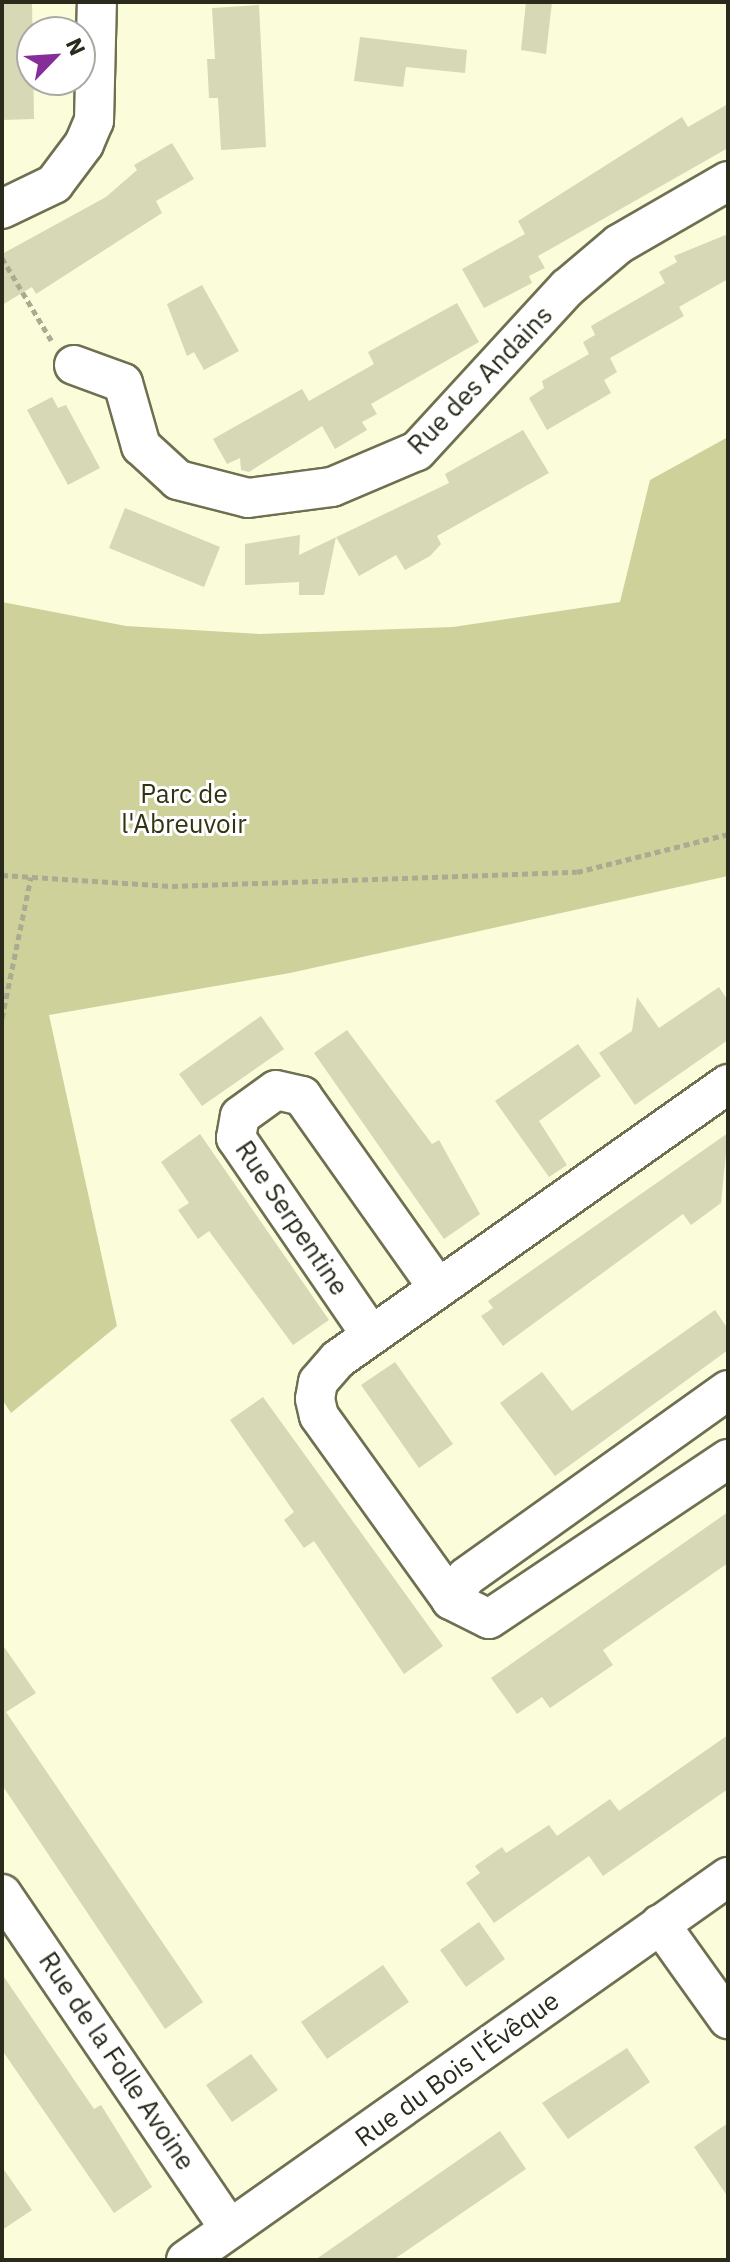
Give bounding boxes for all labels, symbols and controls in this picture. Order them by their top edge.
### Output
north arrow [16,16,96,96]
text: N [60,33,93,60]
street label: Rue des Andains [401,299,559,461]
park label: Parc de l'Abreuvoir [121,778,247,840]
street label: Rue Serpentine [229,1135,355,1301]
street label: Rue de la Folle Avoine [32,1946,202,2176]
street label: Rue du Bois l'Évêque [349,1985,565,2153]

